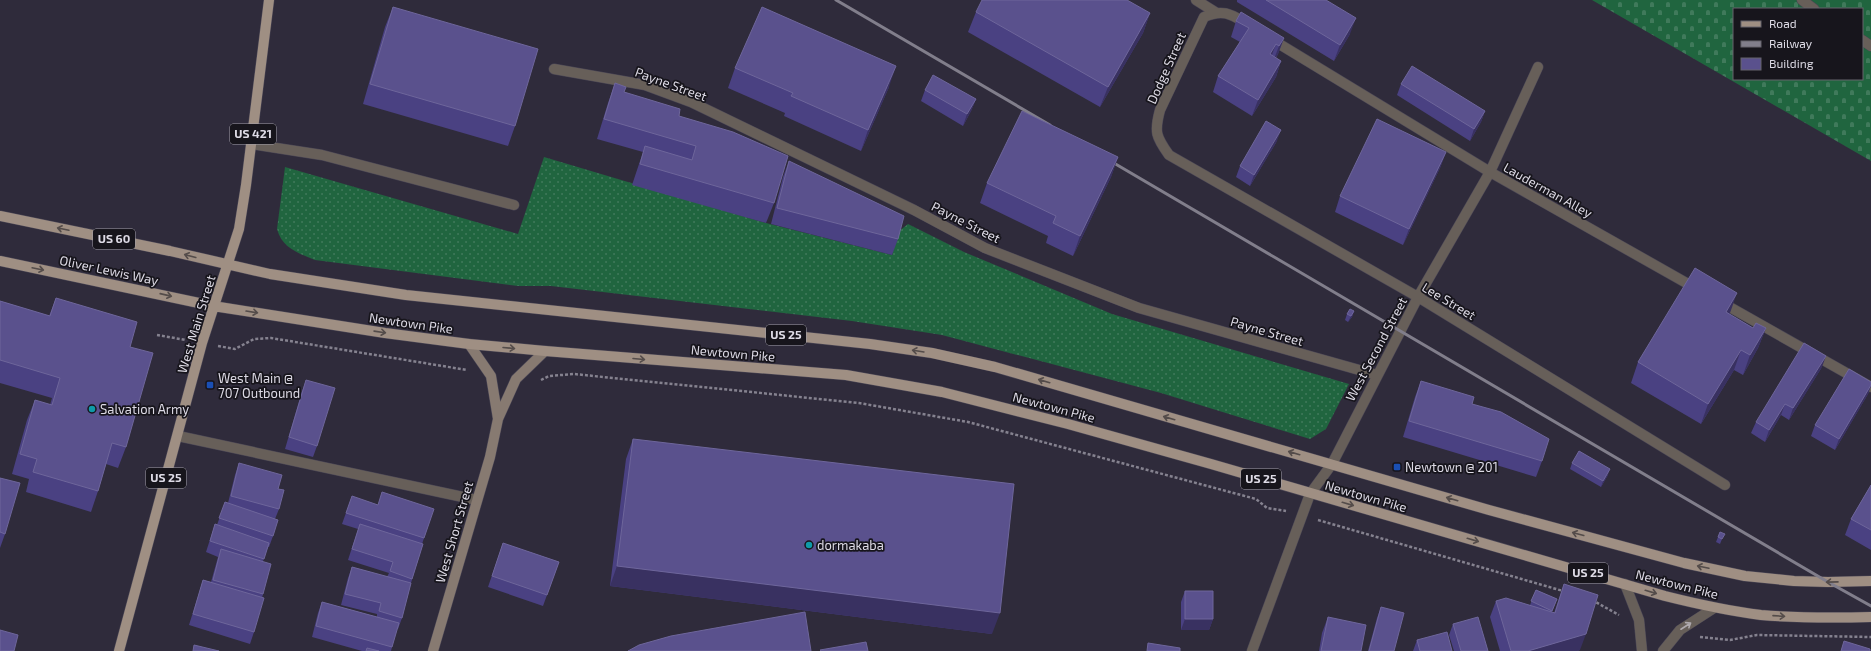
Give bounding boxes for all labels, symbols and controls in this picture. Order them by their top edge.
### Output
legend [1733,8,1863,80]
text: Road [1769,16,1797,30]
street label: Dodge Street [1143,30,1189,106]
text: Railway [1769,36,1813,50]
text: Building [1769,56,1814,70]
street label: Payne Street [633,64,709,104]
road number: US 421 [230,124,276,144]
street label: Lauderman Alley [1501,159,1595,221]
street label: Payne Street [929,198,1003,246]
one-way arrow [57,224,70,232]
road number: US 60 [93,229,135,249]
street label: Oliver Lewis Way [58,252,160,288]
one-way arrow [184,252,197,259]
one-way arrow [31,265,44,273]
street label: West Main Street [173,273,219,375]
street label: Lee Street [1419,279,1479,323]
one-way arrow [159,291,172,299]
street label: West Second Street [1342,294,1410,404]
one-way arrow [245,308,258,316]
street label: Newtown Pike [368,309,454,337]
street label: Payne Street [1229,313,1305,349]
road number: US 25 [766,325,806,345]
one-way arrow [373,328,386,336]
street label: Newtown Pike [690,341,776,365]
one-way arrow [502,344,515,351]
one-way arrow [912,347,925,355]
one-way arrow [632,355,645,362]
place label: West Main @ 707 Outbound [218,370,300,401]
one-way arrow [1038,377,1051,384]
marker: West Main @ 707 Outbound [205,380,215,390]
street label: Newtown Pike [1011,388,1097,426]
place label: Salvation Army [100,401,189,417]
marker: Salvation Army [87,404,97,414]
one-way arrow [1163,414,1176,421]
one-way arrow [1288,449,1301,456]
place label: Newtown @ 201 [1405,459,1498,475]
marker: Newtown @ 201 [1392,462,1402,472]
road number: US 25 [146,468,186,488]
road number: US 25 [1241,469,1281,489]
street label: Newtown Pike [1323,477,1409,515]
street label: West Short Street [432,479,476,585]
one-way arrow [1446,495,1459,502]
one-way arrow [1341,501,1354,508]
one-way arrow [1571,530,1584,537]
place label: dormakaba [817,537,884,553]
one-way arrow [1466,537,1479,544]
marker: dormakaba [804,540,814,550]
one-way arrow [1697,562,1710,570]
road number: US 25 [1568,563,1608,583]
street label: Newtown Pike [1634,566,1720,602]
one-way arrow [1826,578,1839,586]
one-way arrow [1645,589,1658,596]
one-way arrow [1772,612,1785,619]
one-way arrow [1680,622,1691,630]

